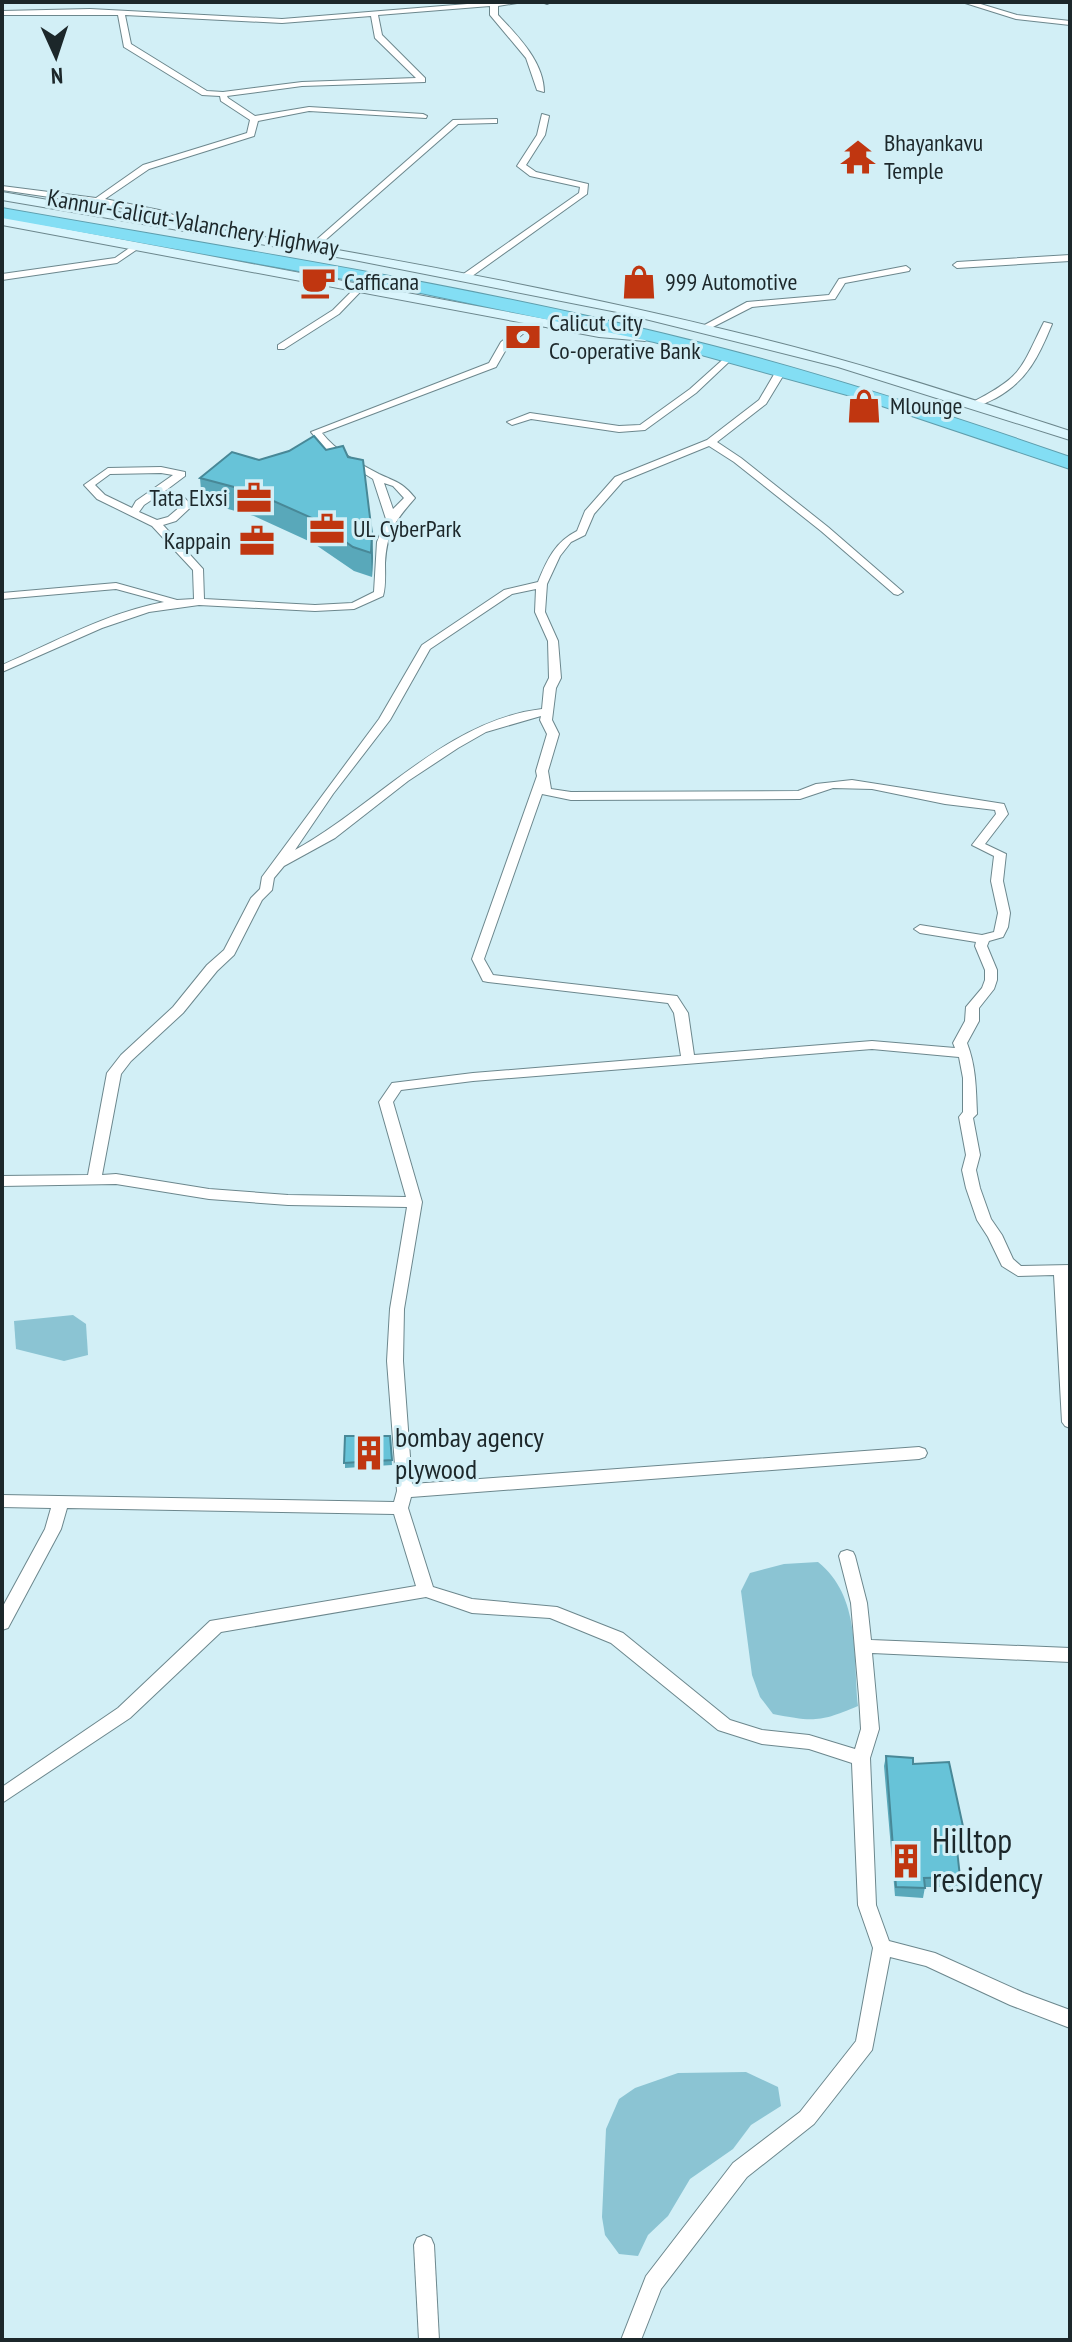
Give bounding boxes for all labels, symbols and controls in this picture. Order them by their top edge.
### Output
north arrow [16,16,96,96]
text: N [50,62,64,90]
place label: Bhayankavu Temple [884,127,983,186]
temple icon: Bhayankavu Temple [839,138,877,176]
street label: Kannur-Calicut-Valanchery Highway [45,182,341,263]
cafe icon: Cafficana [299,263,337,301]
shop icon: 999 Automotive [620,263,658,301]
place label: Cafficana [344,266,419,297]
place label: 999 Automotive [665,266,797,297]
place label: Calicut City Co-operative Bank [549,307,701,366]
bank icon: Calicut City Co-operative Bank [504,318,542,356]
shop icon: Mlounge [845,387,883,425]
place label: Mlounge [890,390,962,421]
office icon: Tata Elxsi [235,479,273,517]
place label: Tata Elxsi [149,482,228,513]
office icon: UL CyberPark [308,510,346,548]
place label: UL CyberPark [353,513,462,544]
office icon: Kappain [238,522,276,560]
place label: Kappain [164,525,231,556]
place label: bombay agency plywood [395,1418,544,1487]
building icon: bombay agency plywood [350,1434,388,1472]
place label: Hilltop residency [932,1818,1043,1901]
building icon: Hilltop residency [887,1842,925,1880]

